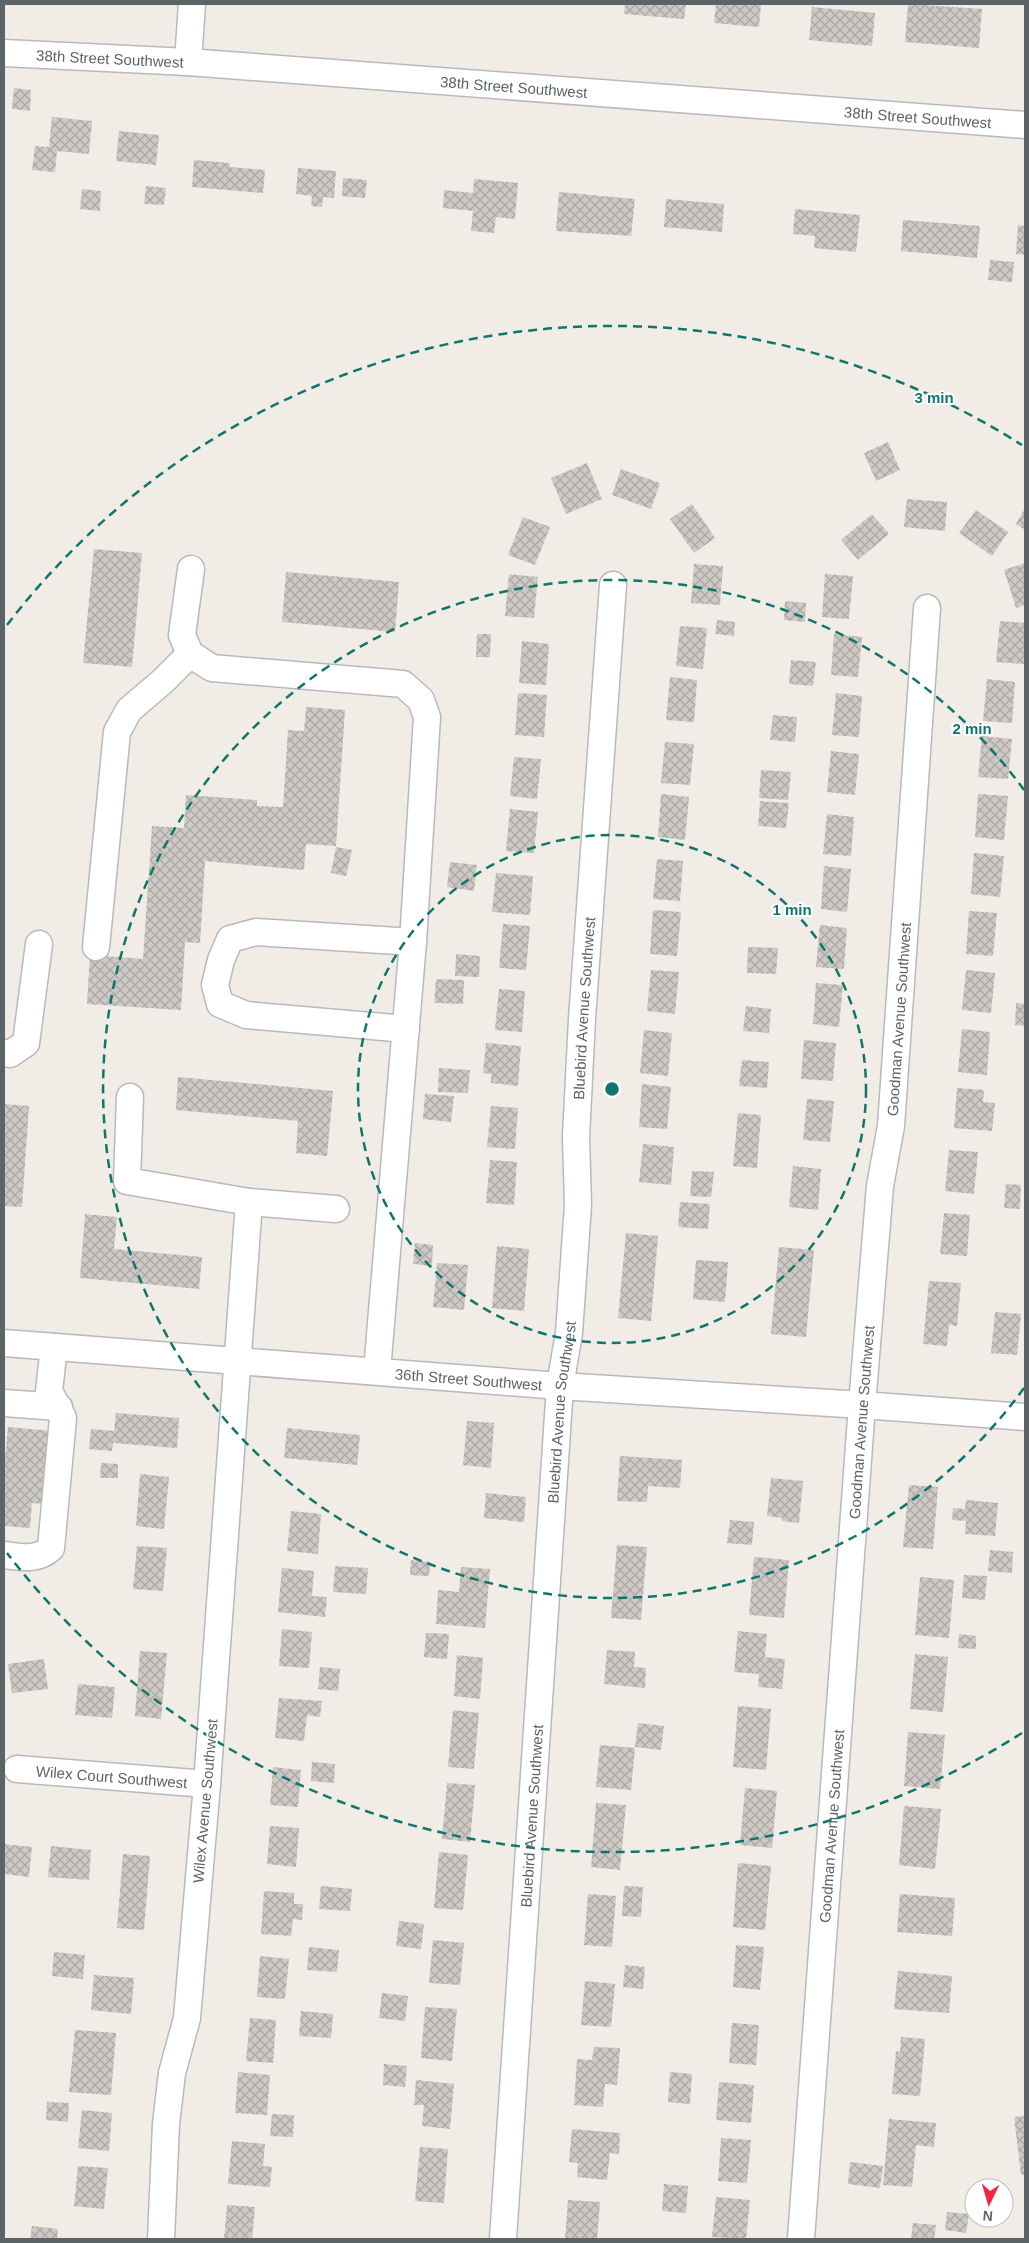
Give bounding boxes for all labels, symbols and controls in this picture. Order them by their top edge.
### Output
street label: 38th Street Southwest [36,46,185,70]
street label: 38th Street Southwest [440,73,589,101]
street label: 38th Street Southwest [843,103,993,131]
text: 3 min [914,389,954,406]
text: 2 min [952,720,992,737]
text: 1 min [772,901,812,918]
street label: Bluebird Avenue Southwest [569,915,598,1100]
street label: Goodman Avenue Southwest [883,921,914,1117]
centre of rings [603,1080,621,1098]
street label: Bluebird Avenue Southwest [544,1320,578,1504]
street label: Goodman Avenue Southwest [845,1324,877,1520]
street label: 36th Street Southwest [394,1365,544,1393]
street label: Wilex Avenue Southwest [189,1717,221,1884]
street label: Bluebird Avenue Southwest [517,1723,546,1908]
street label: Goodman Avenue Southwest [816,1728,847,1924]
street label: Wilex Court Southwest [35,1762,189,1791]
north arrow [964,2178,1014,2228]
text: N [982,2208,994,2224]

